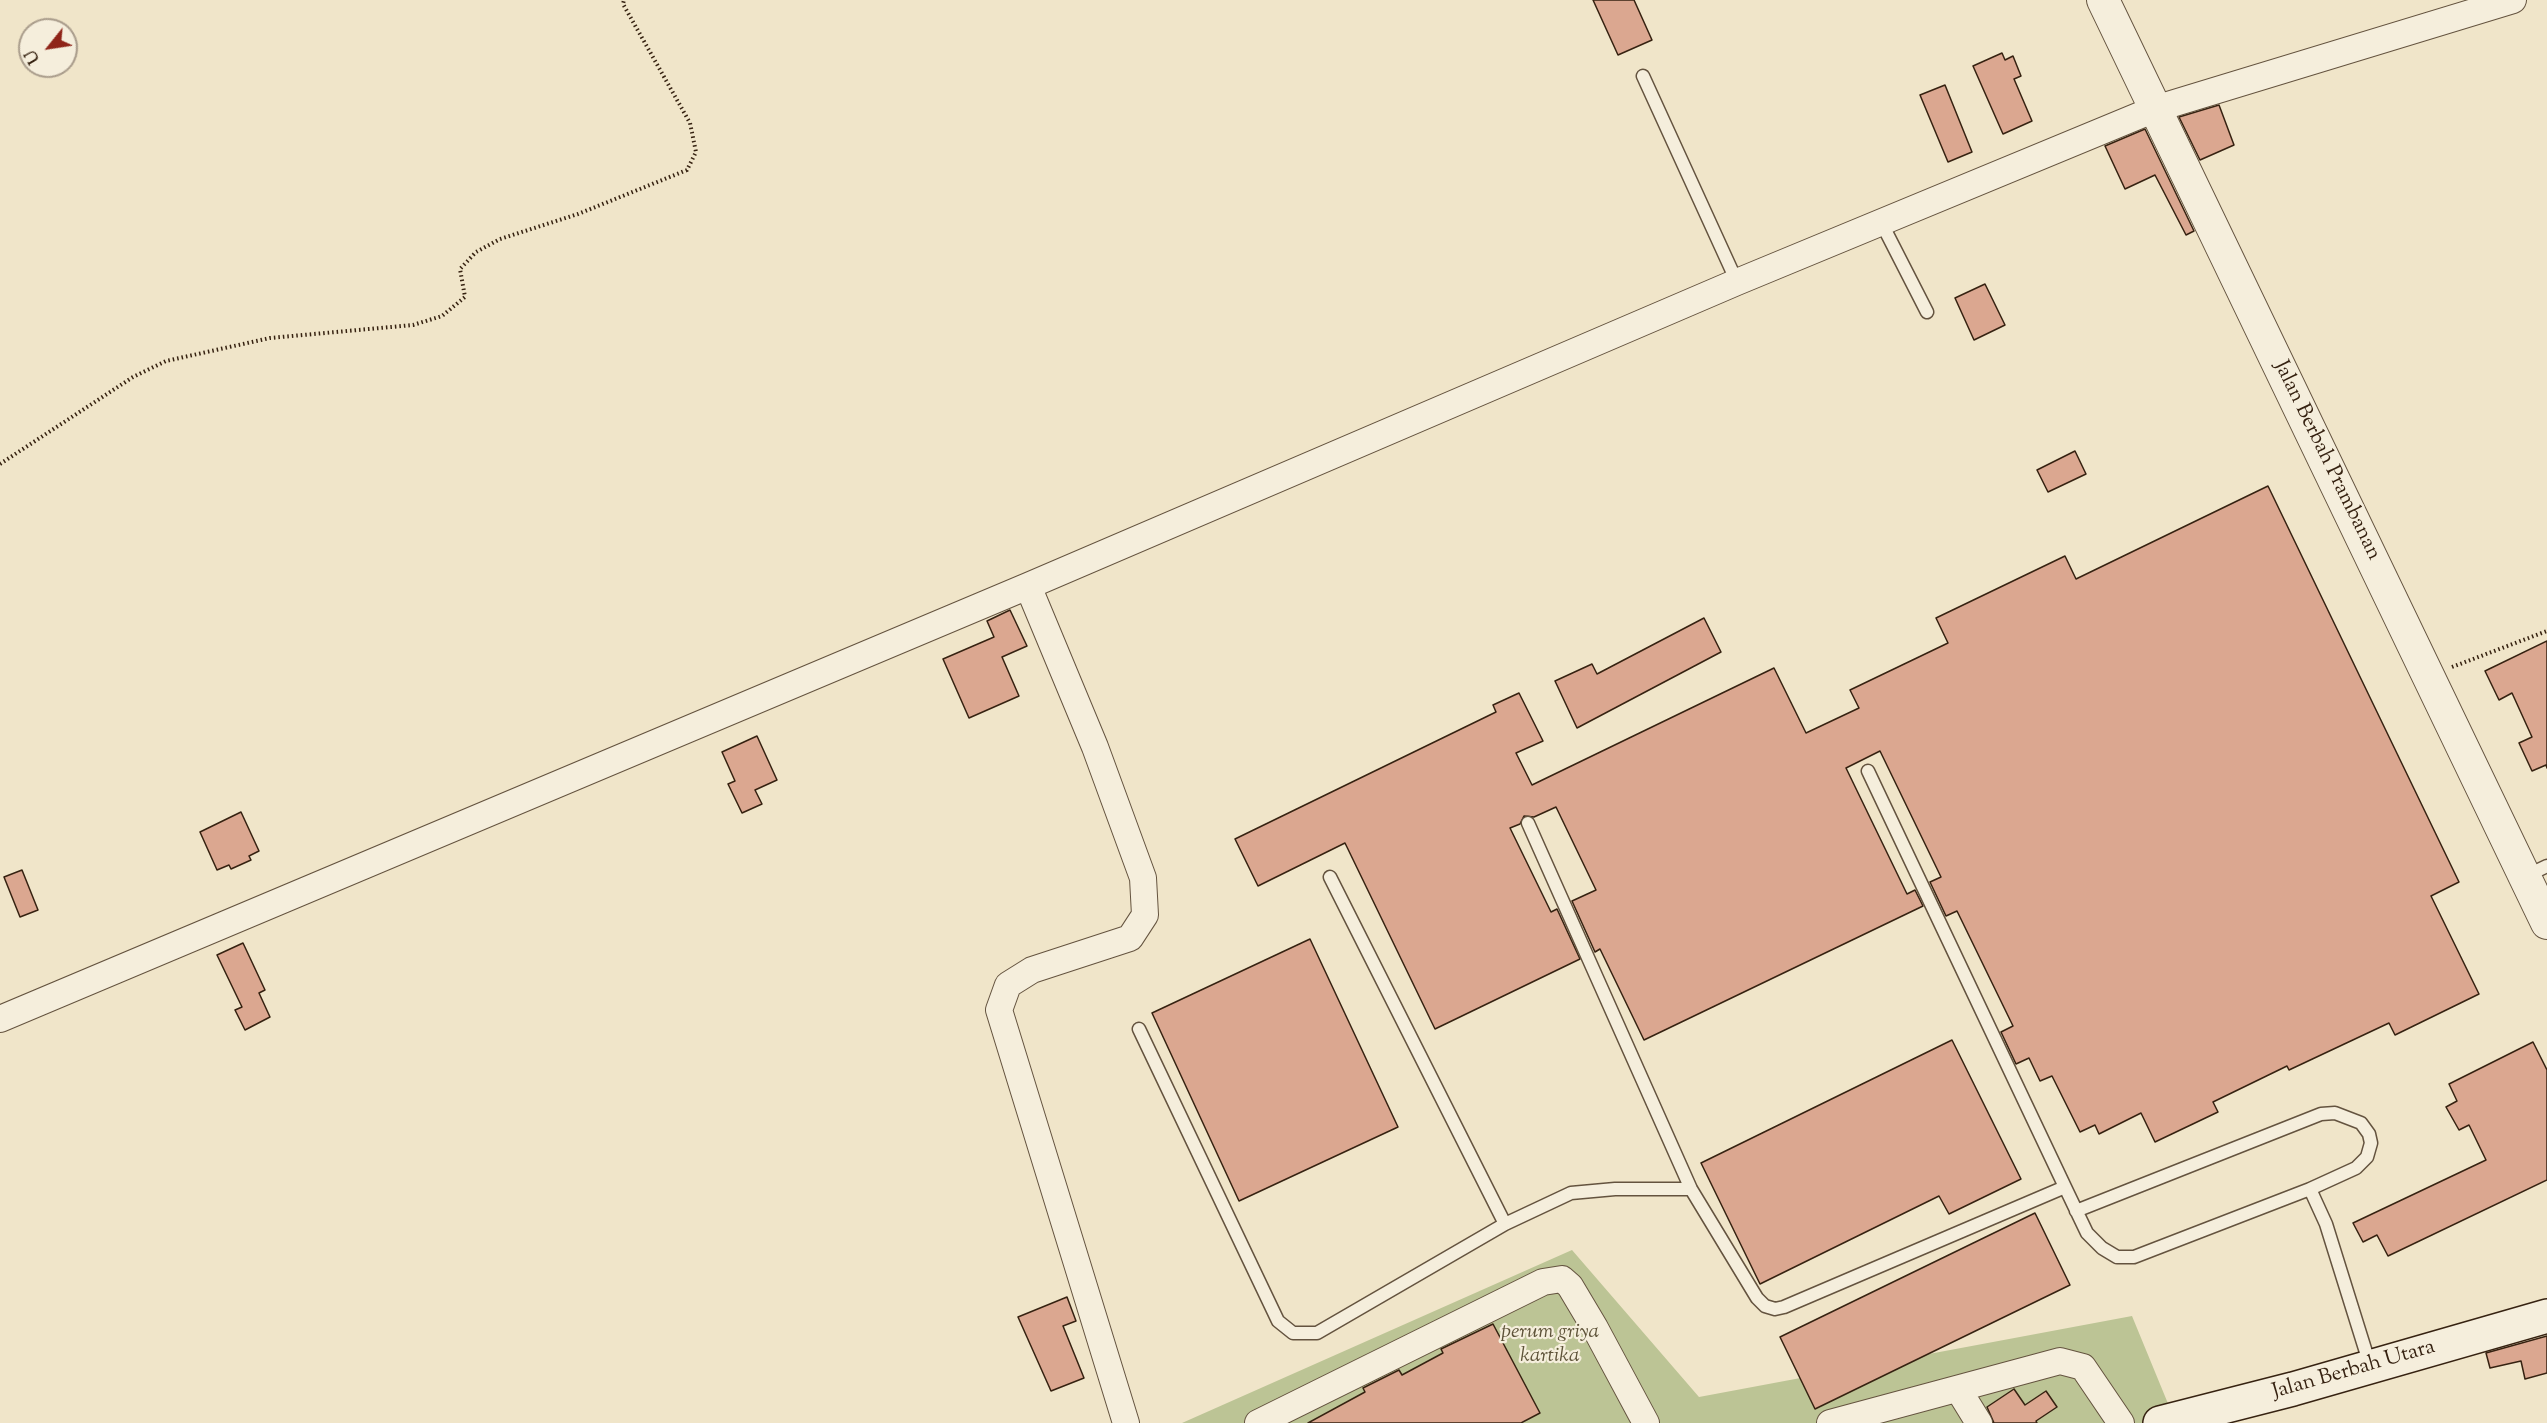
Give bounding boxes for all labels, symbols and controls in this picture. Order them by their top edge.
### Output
north arrow [18,18,78,78]
text: U [20,45,47,68]
street label: Jalan Berbah Prambanan [2267,357,2385,565]
park label: perum griya kartika [1501,1320,1599,1370]
street label: Jalan Berbah Utara [2270,1336,2438,1406]

